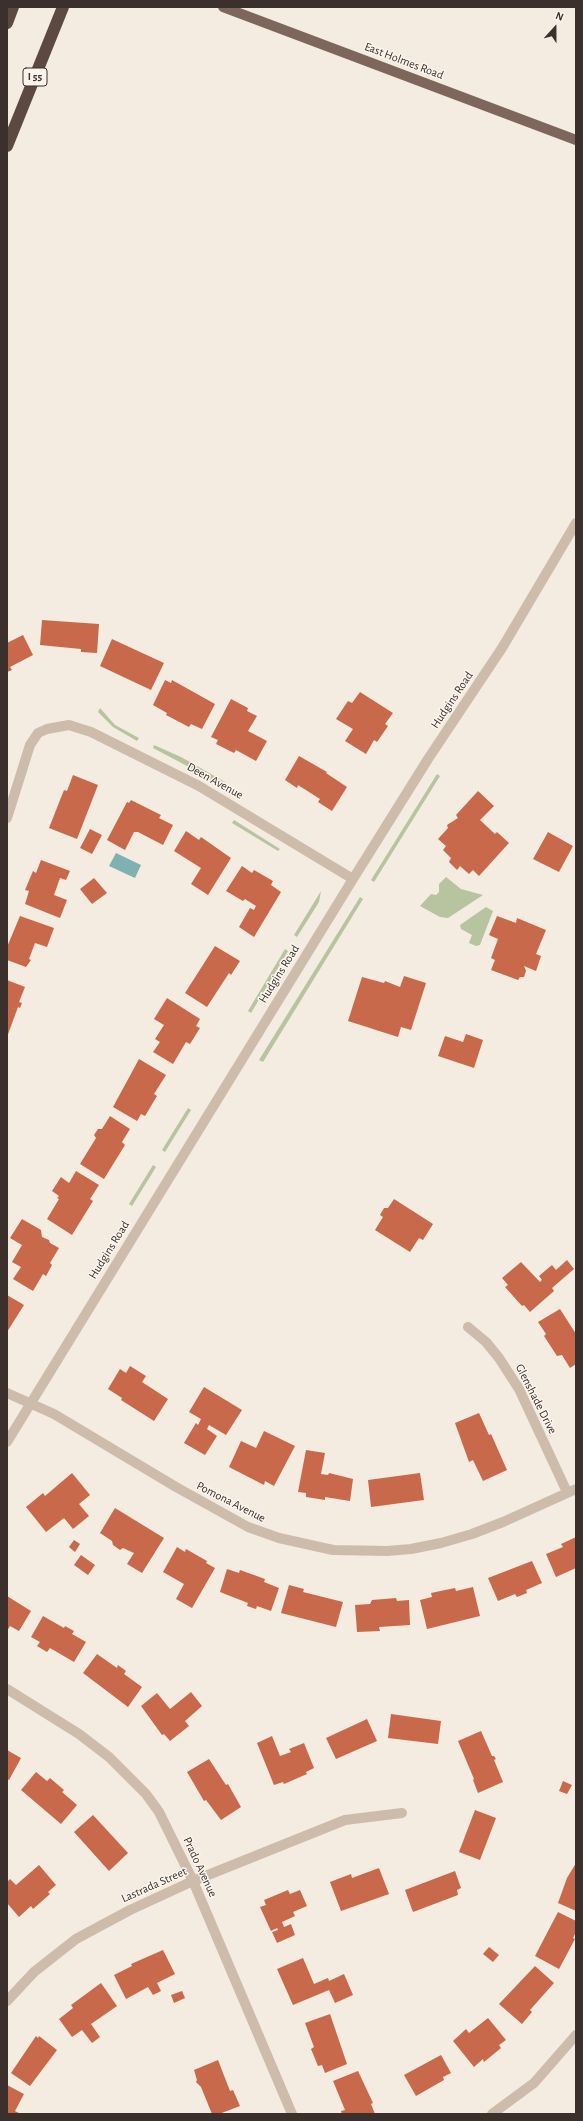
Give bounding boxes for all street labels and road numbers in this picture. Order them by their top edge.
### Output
street label: East Holmes Road [362,39,446,83]
road number: I 55 [23,68,47,86]
street label: Hudgins Road [428,669,476,731]
street label: Deen Avenue [184,760,246,802]
street label: Hudgins Road [256,942,302,1006]
street label: Hudgins Road [86,1218,132,1282]
street label: Glenshade Drive [512,1362,560,1436]
street label: Pomona Avenue [194,1478,268,1526]
street label: Prado Avenue [180,1835,220,1899]
street label: Lastrada Street [119,1864,189,1906]

